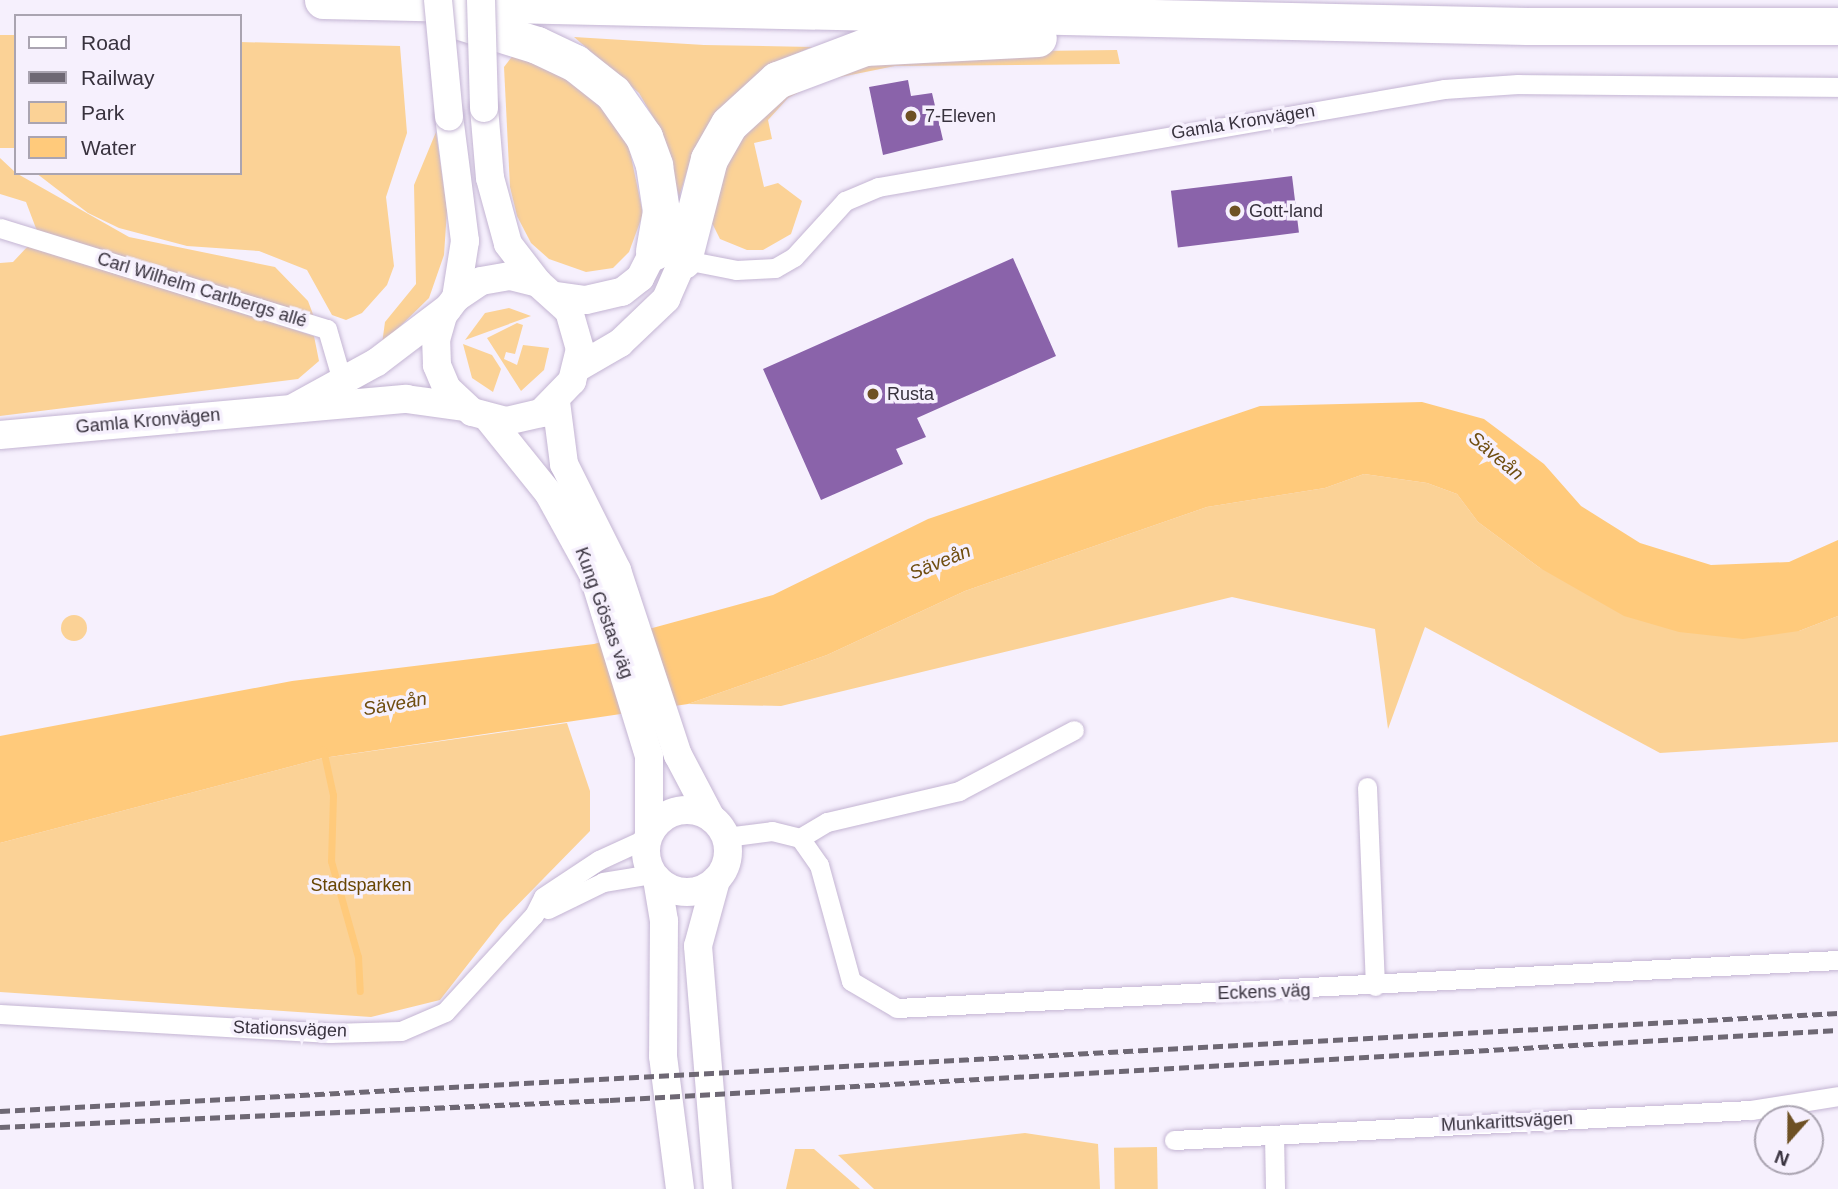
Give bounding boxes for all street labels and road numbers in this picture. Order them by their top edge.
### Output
street label: Gamla Kronvägen [1170,100,1316,144]
street label: Carl Wilhelm Carlbergs allé [95,248,309,332]
street label: Gamla Kronvägen [75,404,221,438]
street label: Kung Göstas väg [570,544,638,682]
street label: Eckens väg [1217,980,1311,1004]
street label: Stationsvägen [233,1016,347,1042]
street label: Munkarittsvägen [1440,1108,1574,1136]

